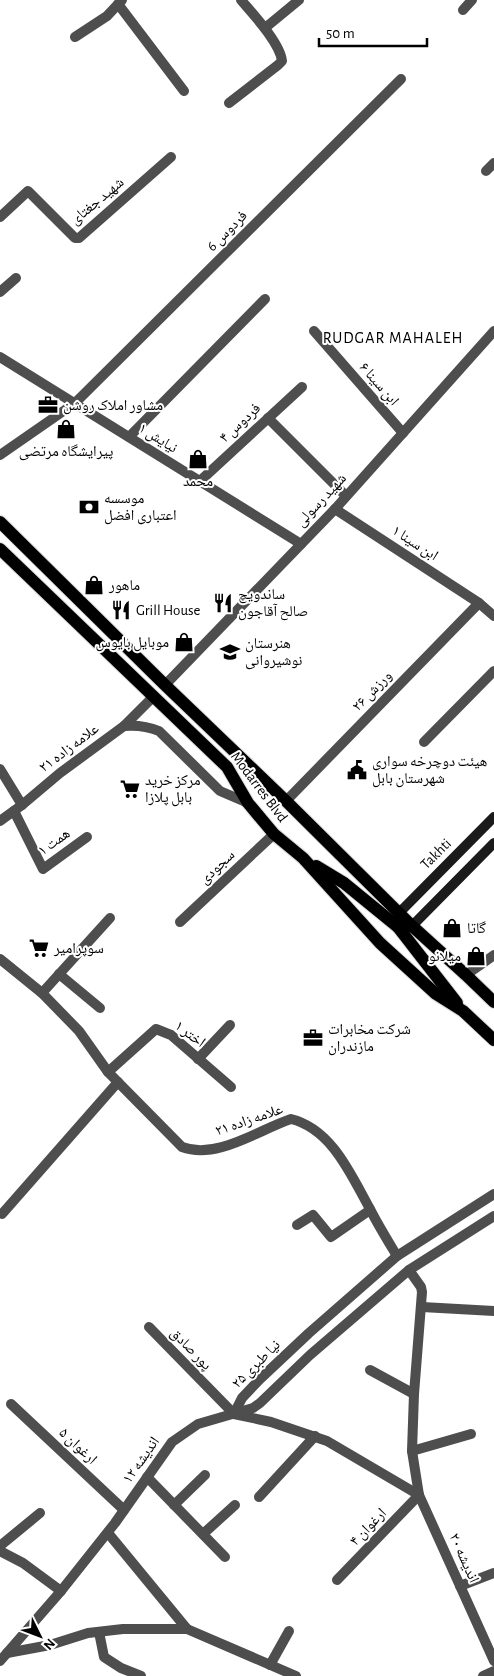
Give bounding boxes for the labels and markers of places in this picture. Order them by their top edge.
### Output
office icon: مشاور املاک روشن [37,394,59,416]
place label: مشاور املاک روشن [63,398,163,415]
shop icon: پیرایشگاه مرتضی [55,418,77,440]
place label: پیرایشگاه مرتضی [19,444,113,461]
shop icon: محمد [187,448,209,470]
place label: محمد [183,474,213,489]
place label: موسسه اعتباری افضل [104,491,177,525]
bank icon: موسسه اعتباری افضل [78,496,100,518]
shop icon: ماهور [83,574,105,596]
place label: ماهور [108,578,140,594]
place label: ساندویچ صالح آقاجون [238,587,308,621]
restaurant icon: ساندویچ صالح آقاجون [212,592,234,614]
restaurant icon: Grill House [110,599,132,621]
place label: Grill House [136,603,201,618]
shop icon: موبایل بایوس [173,631,195,653]
place label: موبایل بایوس [95,635,169,652]
place label: هنرستان نوشیروانی [245,636,303,670]
school or university icon: هنرستان نوشیروانی [219,641,241,663]
place label: هیئت دوچرخه سواری شهرستان بابل [372,754,487,788]
public building icon: هیئت دوچرخه سواری شهرستان بابل [346,759,368,781]
place label: مرکز خرید بابل پلازا [145,773,201,807]
supermarket icon: مرکز خرید بابل پلازا [119,778,141,800]
shop icon: گاتا [441,917,463,939]
place label: گاتا [467,921,486,936]
supermarket icon: سوپرامیر [28,937,50,959]
place label: سوپرامیر [53,941,104,957]
shop icon: میلانو [465,945,487,967]
place label: میلانو [428,949,461,965]
place label: شرکت مخابرات مازندران [328,1022,411,1056]
office icon: شرکت مخابرات مازندران [302,1027,324,1049]

